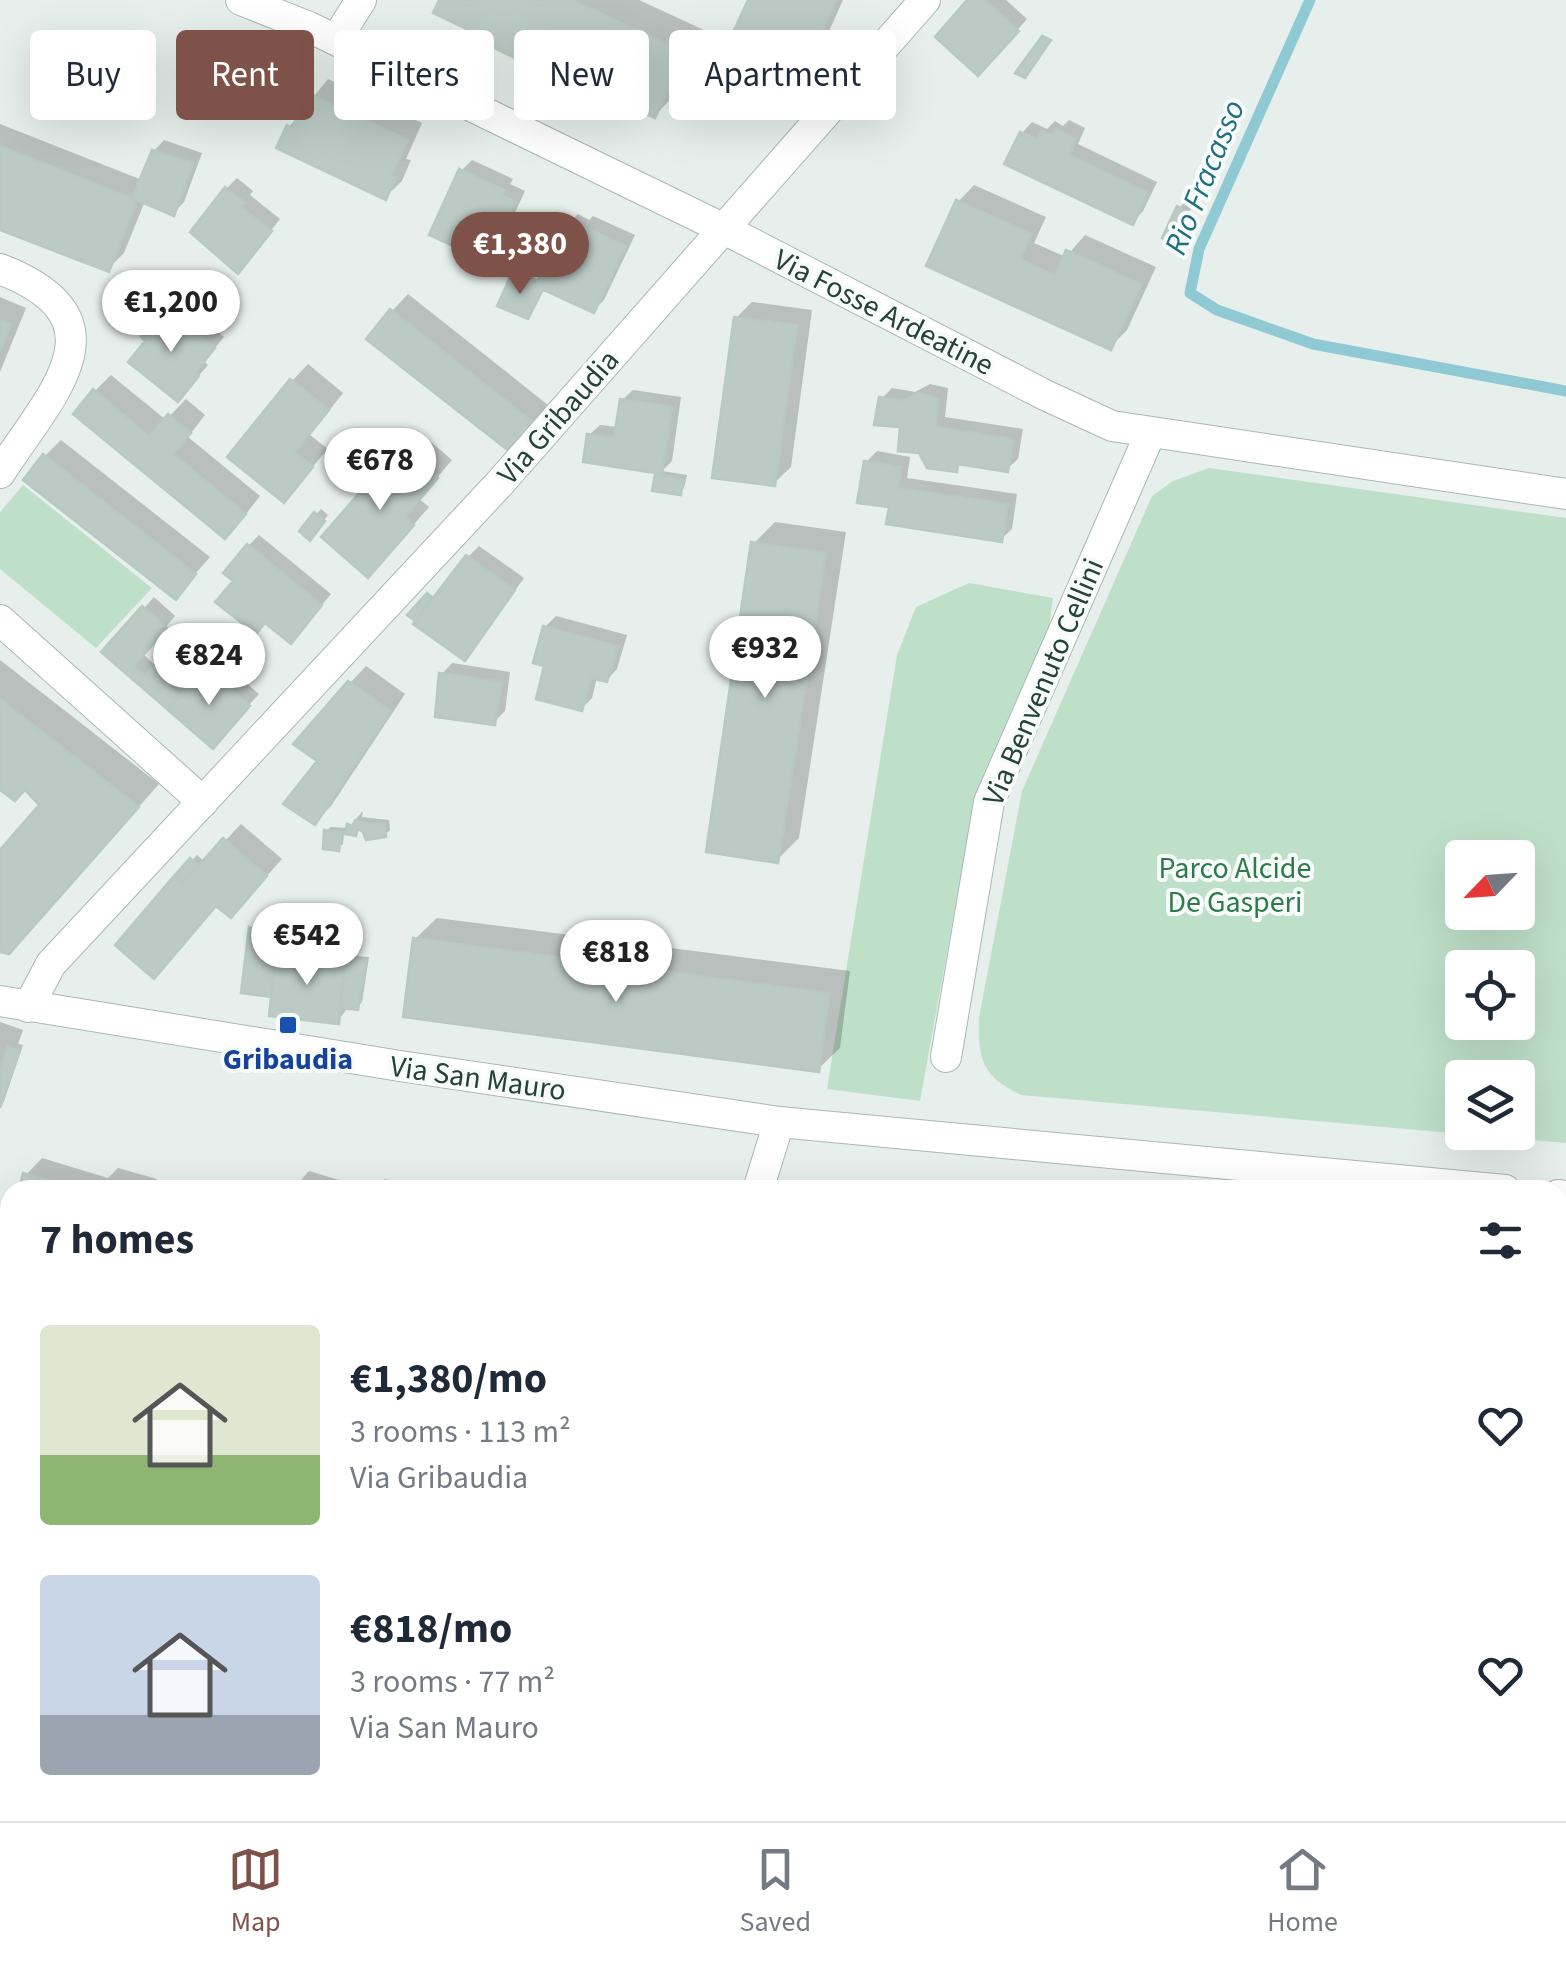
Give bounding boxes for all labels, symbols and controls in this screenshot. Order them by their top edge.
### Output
chip: Buy [30,30,156,120]
chip: Rent [176,30,314,120]
chip: Filters [334,30,494,120]
chip: New [514,30,649,120]
chip: Apartment [669,30,896,120]
water label: Rio Fracasso [1153,93,1257,262]
pin: €1,380 [439,212,601,297]
text: €1,380 [473,221,567,267]
street label: Via Fosse Ardeatine [766,238,1001,386]
pin: €1,200 [90,270,252,355]
text: €1,200 [124,279,218,325]
street label: Via Gribaudia [487,340,629,494]
pin: €678 [321,428,439,513]
text: €678 [346,437,414,483]
street label: Via Benvenuto Cellini [972,552,1115,812]
pin: €932 [706,616,824,701]
pin: €824 [150,623,268,708]
text: €932 [731,625,799,671]
text: €824 [175,632,243,678]
north arrow [1445,840,1535,930]
map controls [1445,840,1535,1150]
park label: Parco Alcide De Gasperi [1159,847,1311,924]
pin: €542 [248,903,366,988]
text: €542 [273,912,341,958]
pin: €818 [557,920,675,1005]
text: €818 [582,929,650,975]
button: locate [1445,950,1535,1040]
marker: Gribaudia [277,1014,299,1036]
place label: Gribaudia [223,1038,353,1081]
street label: Via San Mauro [387,1045,569,1112]
button: layers [1445,1060,1535,1150]
text: 7 homes [40,1210,194,1270]
icon: filters [1473,1213,1528,1268]
text: €1,380/mo [350,1349,547,1409]
icon: home [120,1365,240,1485]
icon: heart [1473,1398,1528,1453]
text: 3 rooms · 113 m² [350,1409,571,1455]
text: Via Gribaudia [350,1455,528,1501]
text: €818/mo [350,1599,512,1659]
icon: home [120,1615,240,1735]
icon: heart [1473,1648,1528,1703]
text: 3 rooms · 77 m² [350,1659,555,1705]
text: Via San Mauro [350,1705,539,1751]
tab: Map [228,1842,283,1942]
tab: Saved [739,1842,811,1942]
tab: Home [1267,1842,1338,1942]

